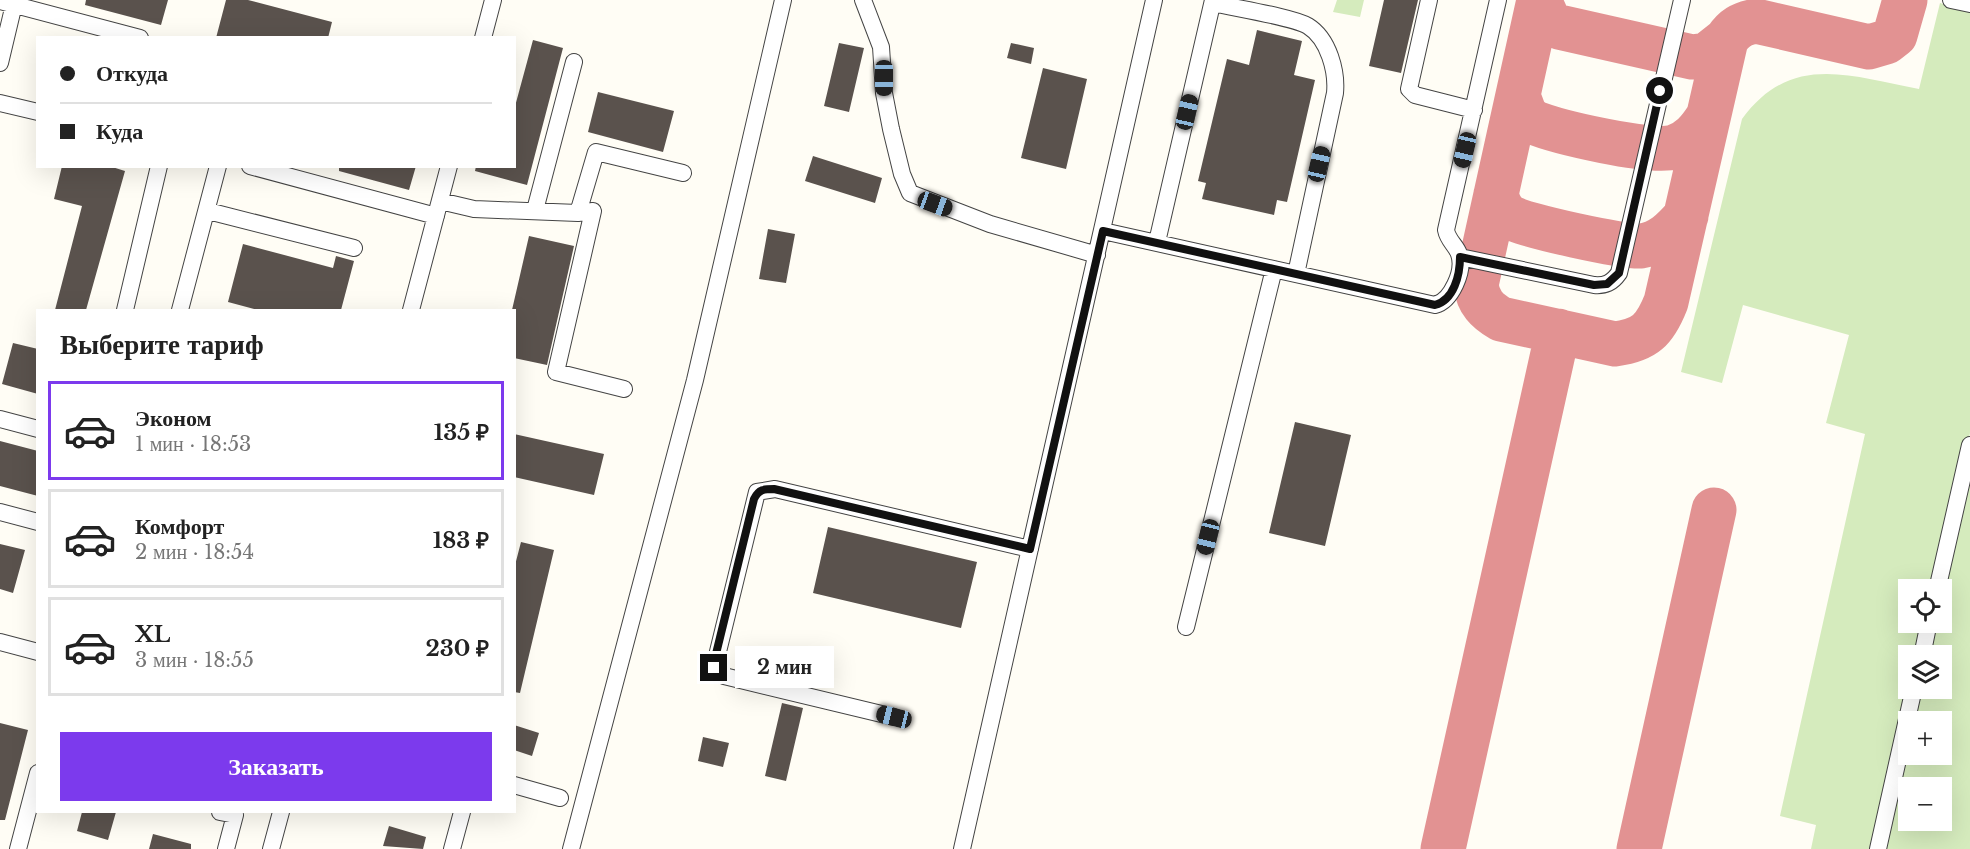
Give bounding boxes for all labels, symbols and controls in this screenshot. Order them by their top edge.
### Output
text: Откуда [96,60,168,87]
car [875,60,893,96]
route start [1646,77,1673,104]
car [1174,92,1200,132]
text: Куда [96,118,143,145]
car [1452,130,1478,170]
car [1306,144,1332,184]
car [915,189,955,219]
text: Выберите тариф [60,328,264,361]
icon: car [63,404,117,458]
text: Эконом [135,405,212,432]
text: 135 ₽ [434,419,489,446]
text: 1 мин · 18:53 [135,432,251,456]
icon: car [63,512,117,566]
text: Комфорт [135,513,224,540]
car [1195,517,1221,557]
text: 183 ₽ [433,527,489,554]
text: 2 мин · 18:54 [135,540,254,564]
map controls [1898,579,1952,831]
button: locate [1898,579,1952,633]
icon: car [63,620,117,674]
text: XL [135,621,170,648]
text: 230 ₽ [425,635,489,662]
button: layers [1898,645,1952,699]
callout: 2 мин [735,647,834,689]
text: 3 мин · 18:55 [135,648,254,672]
route end [700,654,727,681]
text: 2 мин [757,655,812,679]
car [874,704,914,730]
button: + [1898,711,1952,765]
button: Заказать [60,732,492,801]
button: − [1898,777,1952,831]

